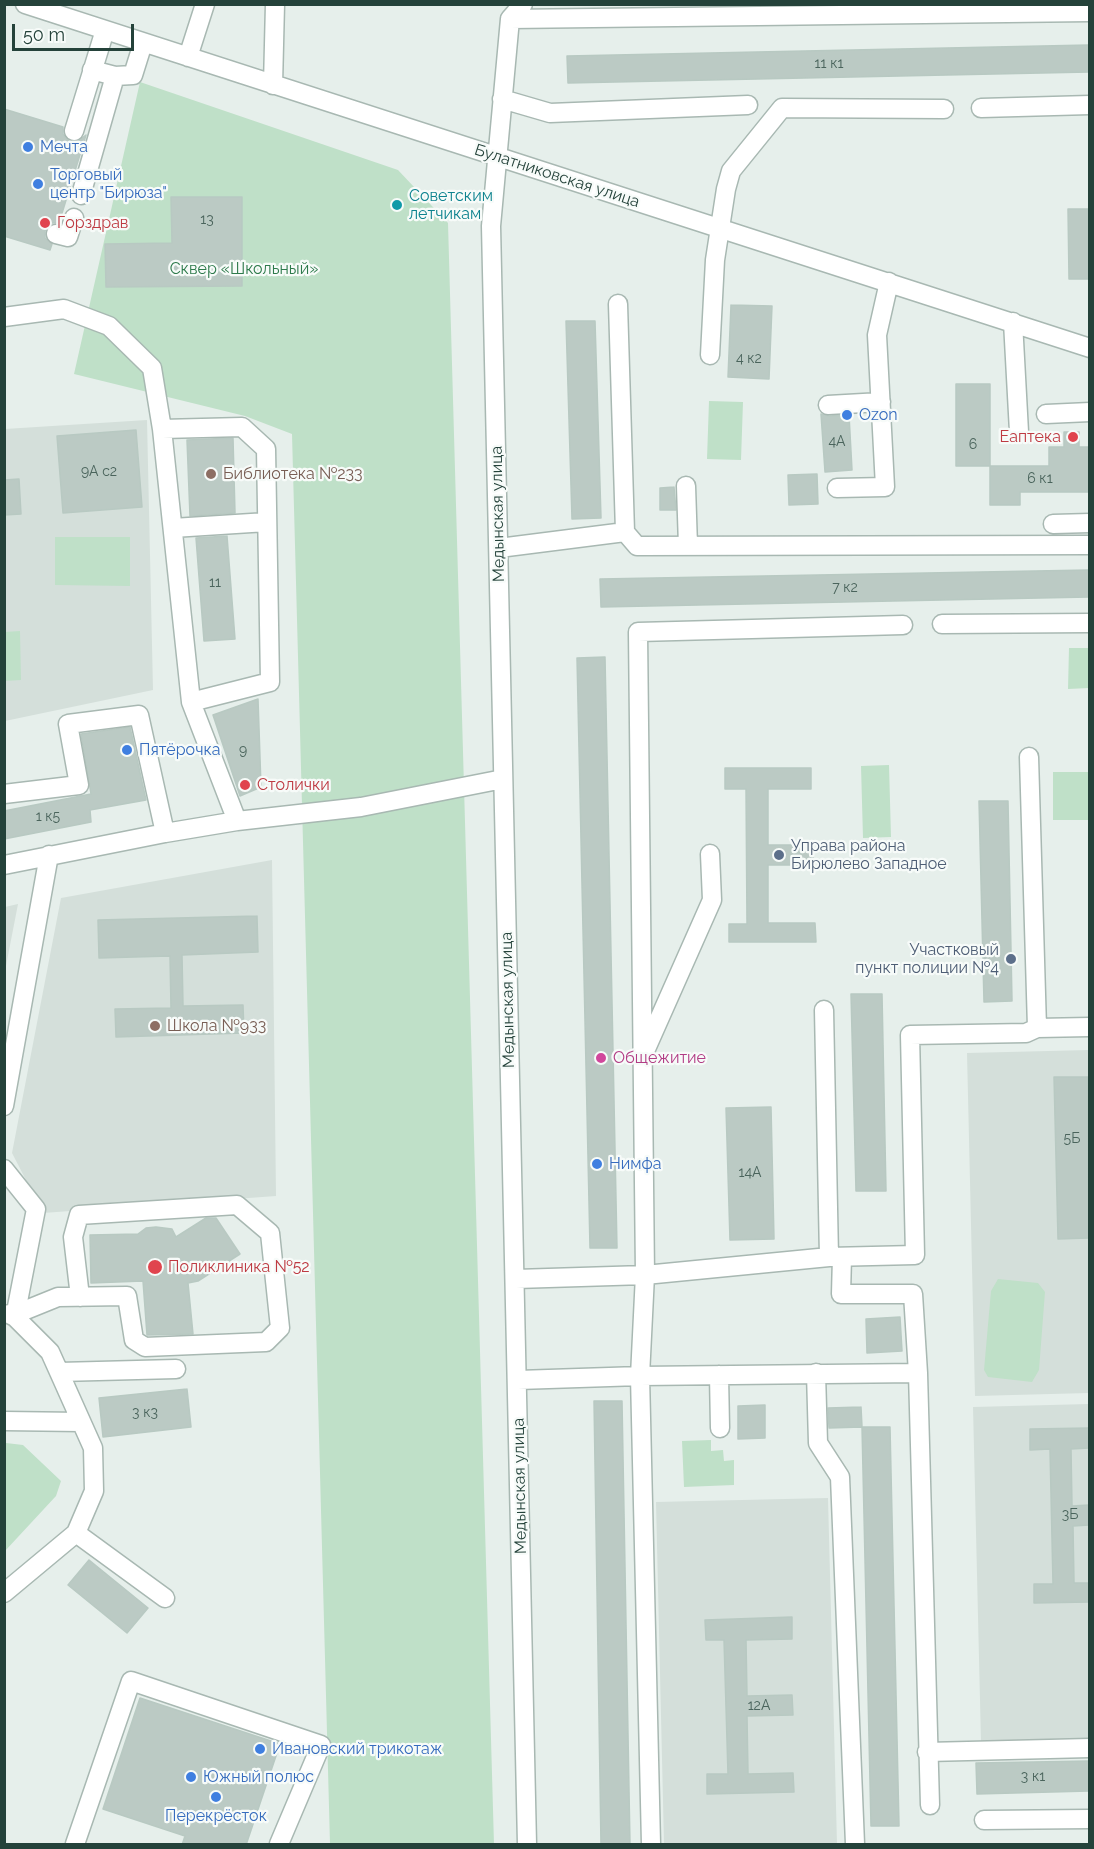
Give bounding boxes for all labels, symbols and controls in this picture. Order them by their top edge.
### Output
scale bar [15,12,136,50]
text: 50 m [23,24,65,45]
house number: 11 к1 [815,56,843,72]
place label: Мечта [40,137,88,157]
marker: Мечта [21,140,35,154]
street label: Булатниковская улица [472,140,642,212]
place label: Торговый центр "Бирюза" [50,165,167,203]
marker: Торговый центр "Бирюза" [31,177,45,191]
place label: Cоветским летчикам [409,186,493,224]
marker: Cоветским летчикам [390,198,404,212]
house number: 13 [200,212,214,228]
place label: Горздрав [57,213,128,233]
marker: Горздрав [38,216,52,230]
park label: Сквер «Школьный» [170,259,318,279]
house number: 4 к2 [736,351,762,367]
place label: Ozon [859,405,898,425]
marker: Ozon [840,408,854,422]
place label: Еаптека [999,427,1061,447]
marker: Еаптека [1066,430,1080,444]
house number: 4А [828,434,846,450]
house number: 6 [969,437,977,453]
street label: Медынская улица [487,446,509,582]
house number: 9А с2 [81,464,117,480]
place label: Библиотека №233 [223,464,363,484]
marker: Библиотека №233 [204,467,218,481]
house number: 6 к1 [1027,471,1053,487]
house number: 11 [209,575,221,591]
house number: 7 к2 [832,580,858,596]
place label: Пятёрочка [139,740,220,760]
marker: Пятёрочка [120,743,134,757]
house number: 9 [239,743,247,759]
place label: Столички [257,775,330,795]
marker: Столички [238,778,252,792]
house number: 1 к5 [36,809,60,825]
place label: Управа района Бирюлево Западное [791,836,947,874]
marker: Управа района Бирюлево Западное [772,848,786,862]
street label: Медынская улица [497,932,519,1068]
place label: Участковый пункт полиции №4 [855,940,999,978]
marker: Участковый пункт полиции №4 [1004,952,1018,966]
place label: Школа №933 [167,1016,266,1036]
marker: Школа №933 [148,1019,162,1033]
place label: Общежитие [613,1048,706,1068]
marker: Общежитие [594,1051,608,1065]
house number: 5Б [1064,1131,1080,1147]
place label: Нимфа [609,1154,661,1174]
marker: Нимфа [590,1157,604,1171]
house number: 14А [738,1165,762,1181]
place label: Поликлиника №52 [168,1257,310,1277]
marker: Поликлиника №52 [146,1258,164,1276]
house number: 3 к3 [132,1405,158,1421]
street label: Медынская улица [509,1418,531,1554]
house number: 3Б [1062,1507,1078,1523]
house number: 12А [748,1698,770,1714]
place label: Ивановский трикотаж [272,1739,442,1759]
marker: Ивановский трикотаж [253,1742,267,1756]
place label: Южный полюс [203,1767,314,1787]
house number: 3 к1 [1021,1769,1045,1785]
marker: Южный полюс [184,1770,198,1784]
marker: Перекрёсток [209,1790,223,1804]
place label: Перекрёсток [165,1806,267,1826]

